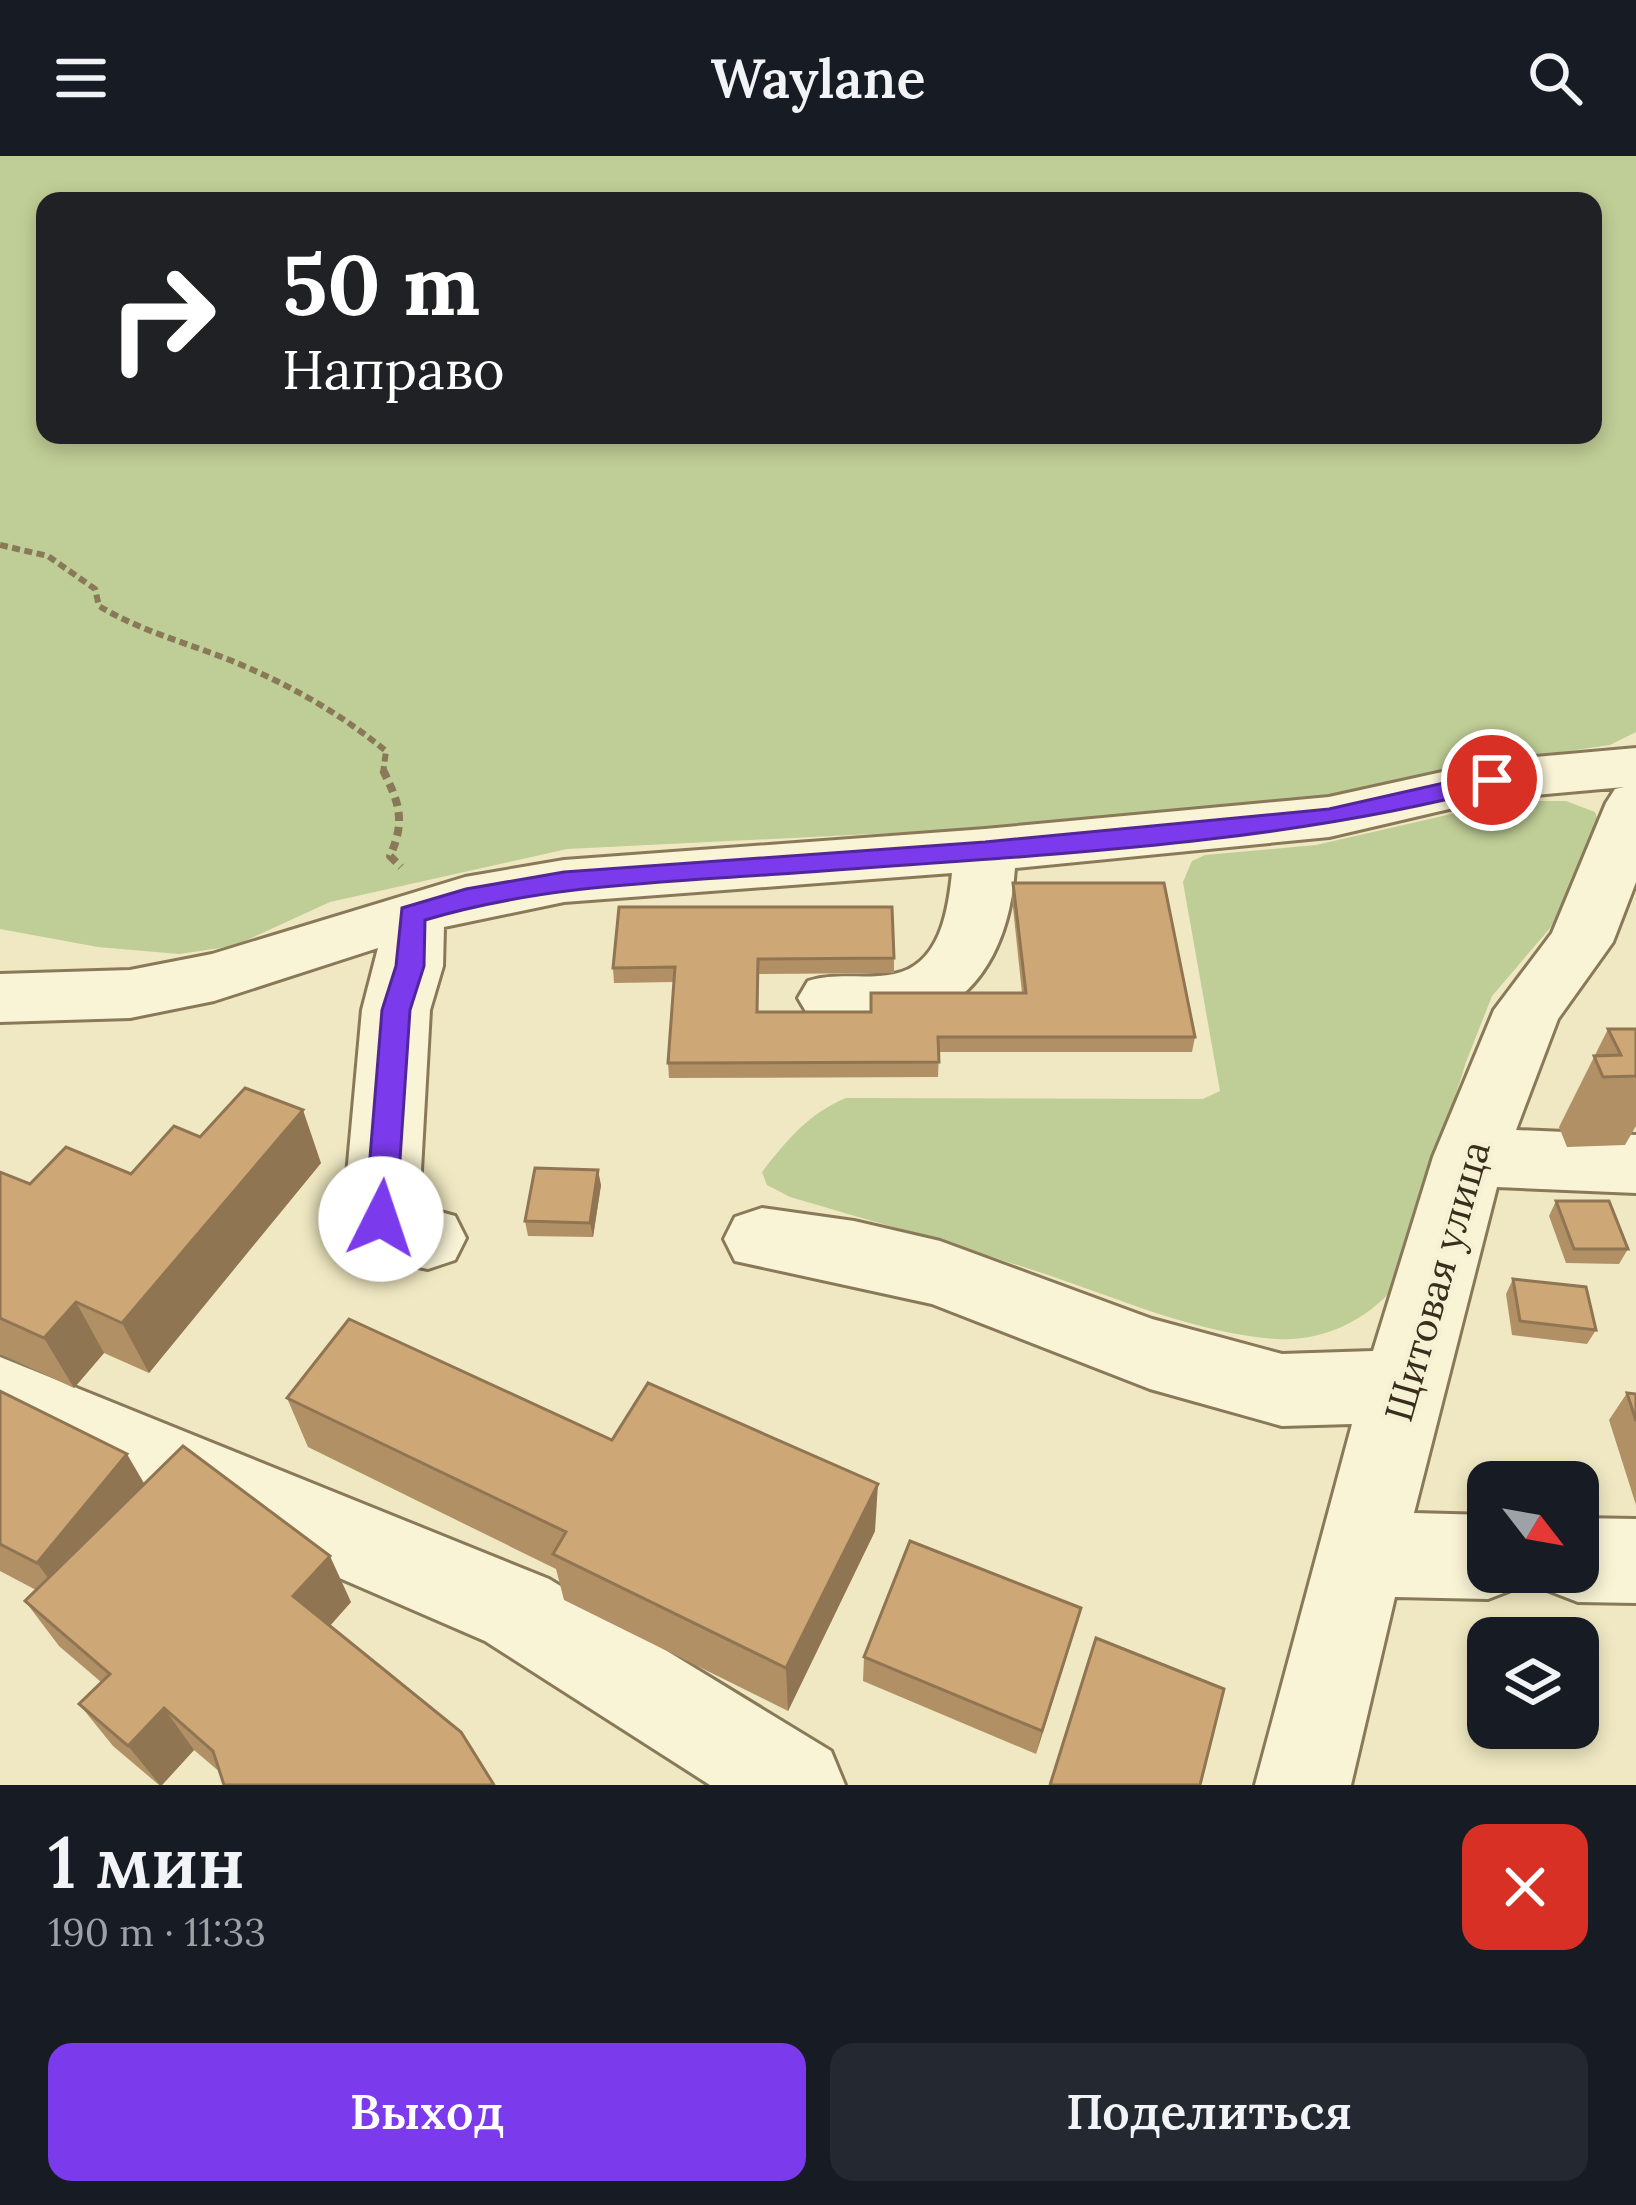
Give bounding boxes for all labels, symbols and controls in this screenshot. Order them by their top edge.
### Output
text: Waylane [711,44,926,113]
icon: menu [48,45,114,111]
icon: search [1522,45,1588,111]
text: 50 m [282,230,480,338]
icon: right [84,240,240,396]
text: Направо [282,335,505,404]
pin [1441,729,1543,831]
icon: arrive [1459,747,1525,813]
street label: Щитовая улица [1373,1135,1501,1427]
position arrow [318,1156,444,1282]
north arrow [1467,1461,1599,1593]
map controls [1467,1461,1599,1749]
button: layers [1467,1617,1599,1749]
text: 1 мин [48,1816,245,1908]
button: close [1462,1824,1588,1950]
text: 190 m · 11:33 [48,1907,266,1957]
button: Выход [48,2043,806,2181]
button: Поделиться [830,2043,1588,2181]

